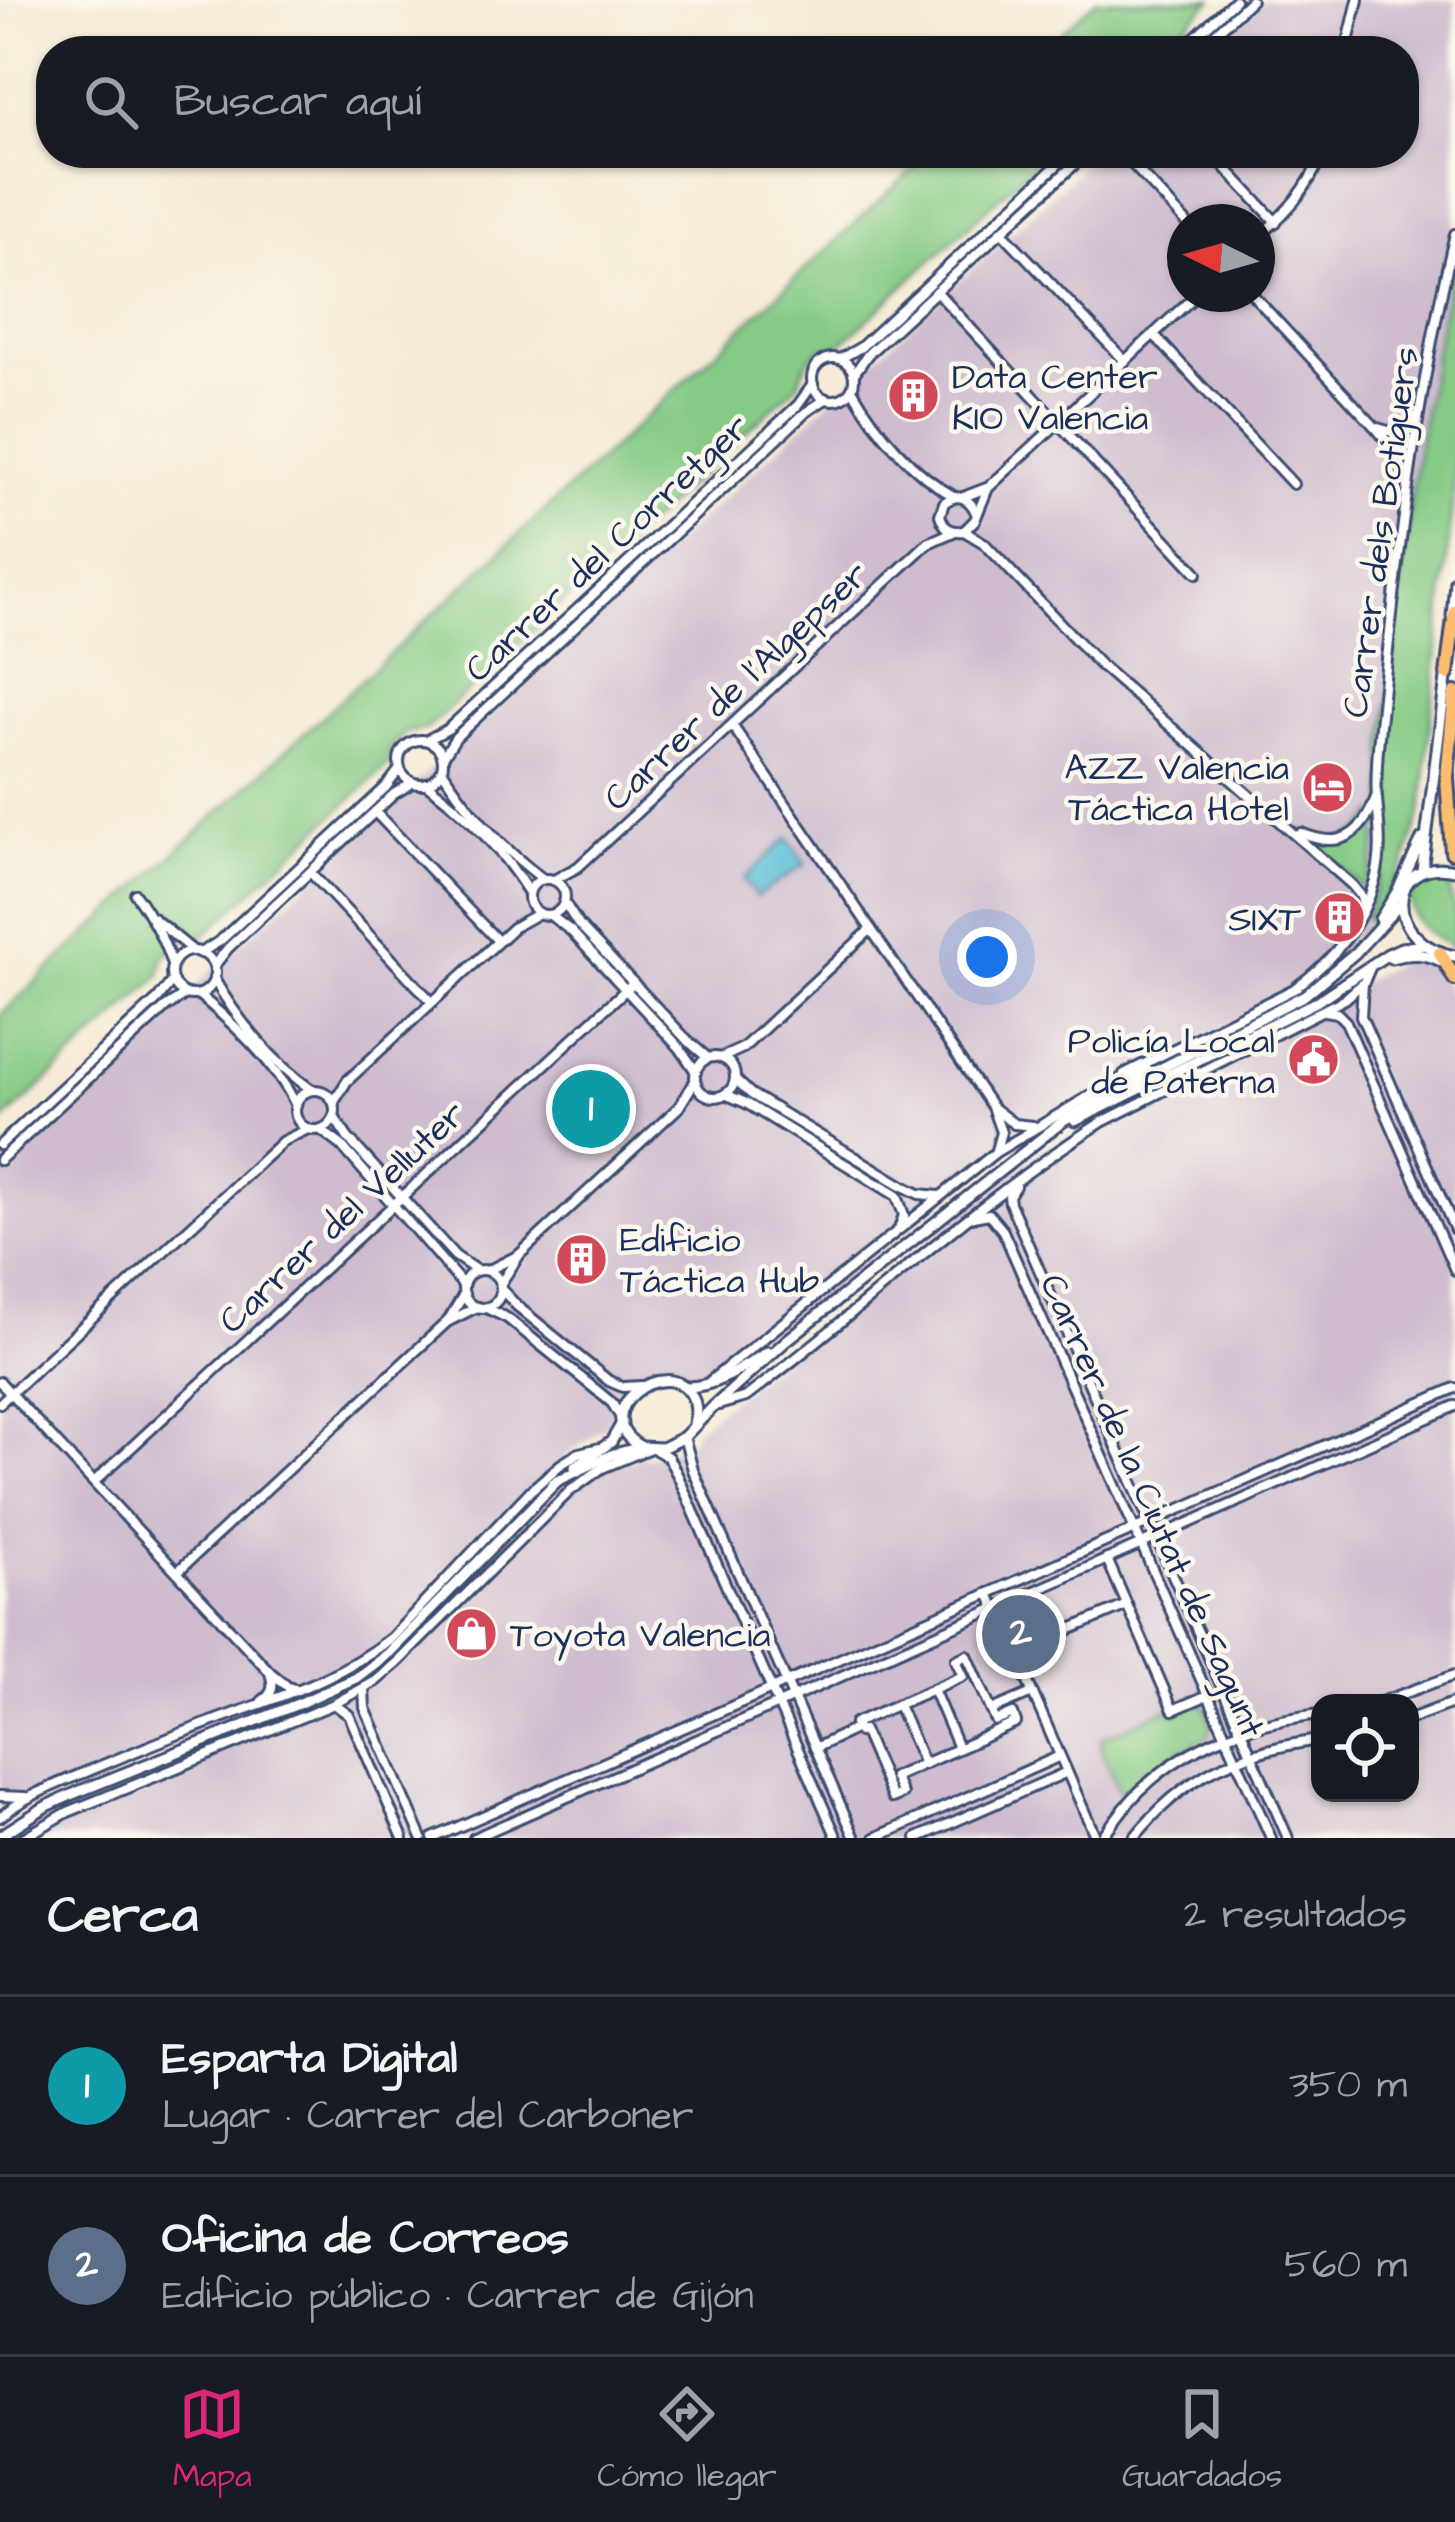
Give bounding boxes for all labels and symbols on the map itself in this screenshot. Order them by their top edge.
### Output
north arrow [1167,204,1275,312]
street label: Carrer dels Botiguers [1330,344,1434,721]
place label: Data Center KIO Valencia [952,352,1158,444]
building icon: Data Center KIO Valencia [885,368,941,424]
street label: Carrer del Corretger [454,403,762,695]
street label: Carrer de l'Algepser [593,550,881,824]
place label: AZZ Valencia Táctica Hotel [1064,743,1289,835]
hotel icon: AZZ Valencia Táctica Hotel [1300,759,1356,815]
building icon: SIXT [1312,889,1368,945]
place label: SIXT [1228,894,1302,945]
your location [957,927,1017,987]
place label: Policía Local de Paterna [1068,1016,1275,1108]
public building icon: Policía Local de Paterna [1286,1032,1342,1088]
pin: 1 [552,1064,630,1154]
street label: Carrer del Velluter [208,1090,478,1346]
place label: Edificio Táctica Hub [620,1215,819,1307]
building icon: Edificio Táctica Hub [553,1231,609,1287]
street label: Carrer de la Ciutat de Sagunt [1025,1266,1277,1747]
pin: 2 [982,1589,1060,1679]
shop icon: Toyota Valencia [443,1605,499,1661]
place label: Toyota Valencia [510,1610,771,1661]

